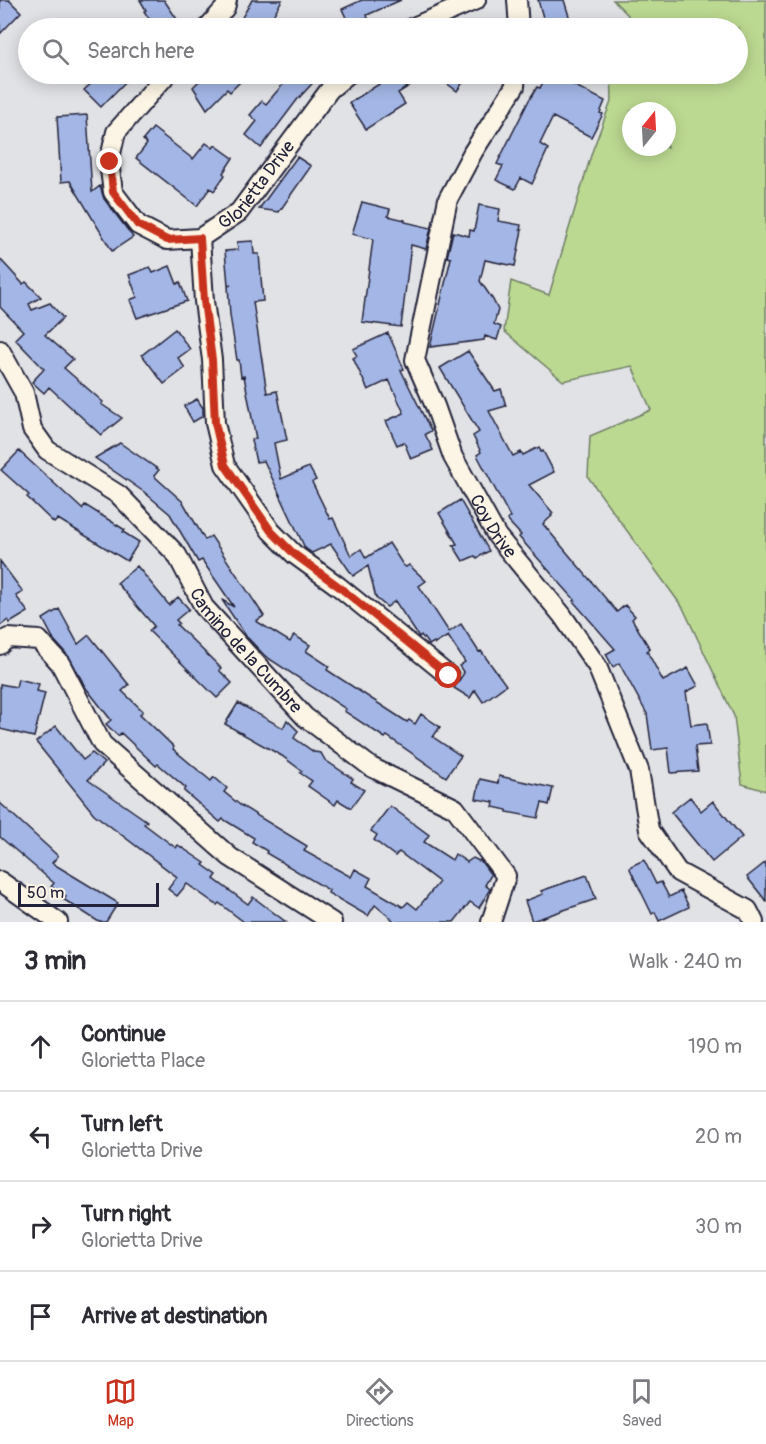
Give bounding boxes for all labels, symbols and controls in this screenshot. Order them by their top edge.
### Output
search box [18,18,748,84]
icon: search [39,35,72,68]
text: Search here [87,37,194,65]
north arrow [622,102,676,156]
street label: Glorietta Drive [213,136,300,234]
route end [96,148,122,174]
street label: Coy Drive [465,490,522,563]
street label: Camino de la Cumbre [185,584,307,718]
route start [435,662,461,688]
scale bar [18,880,159,908]
text: 50 m [27,883,64,903]
text: 3 min [24,945,86,977]
text: Walk · 240 m [629,949,742,974]
text: Continue [81,1020,165,1048]
icon: ahead [24,1030,57,1063]
text: 190 m [688,1034,742,1059]
text: Glorietta Place [81,1048,205,1073]
text: Turn left [81,1110,163,1138]
icon: left [24,1120,57,1153]
text: 20 m [695,1124,742,1149]
text: Glorietta Drive [81,1138,203,1163]
text: Turn right [81,1200,171,1228]
icon: right [24,1210,57,1243]
text: 30 m [695,1214,742,1239]
text: Glorietta Drive [81,1228,203,1253]
icon: arrive [24,1300,57,1333]
text: Arrive at destination [81,1302,267,1330]
tab: Map [104,1375,137,1431]
tab: Directions [346,1375,414,1431]
tab: Saved [622,1375,662,1431]

